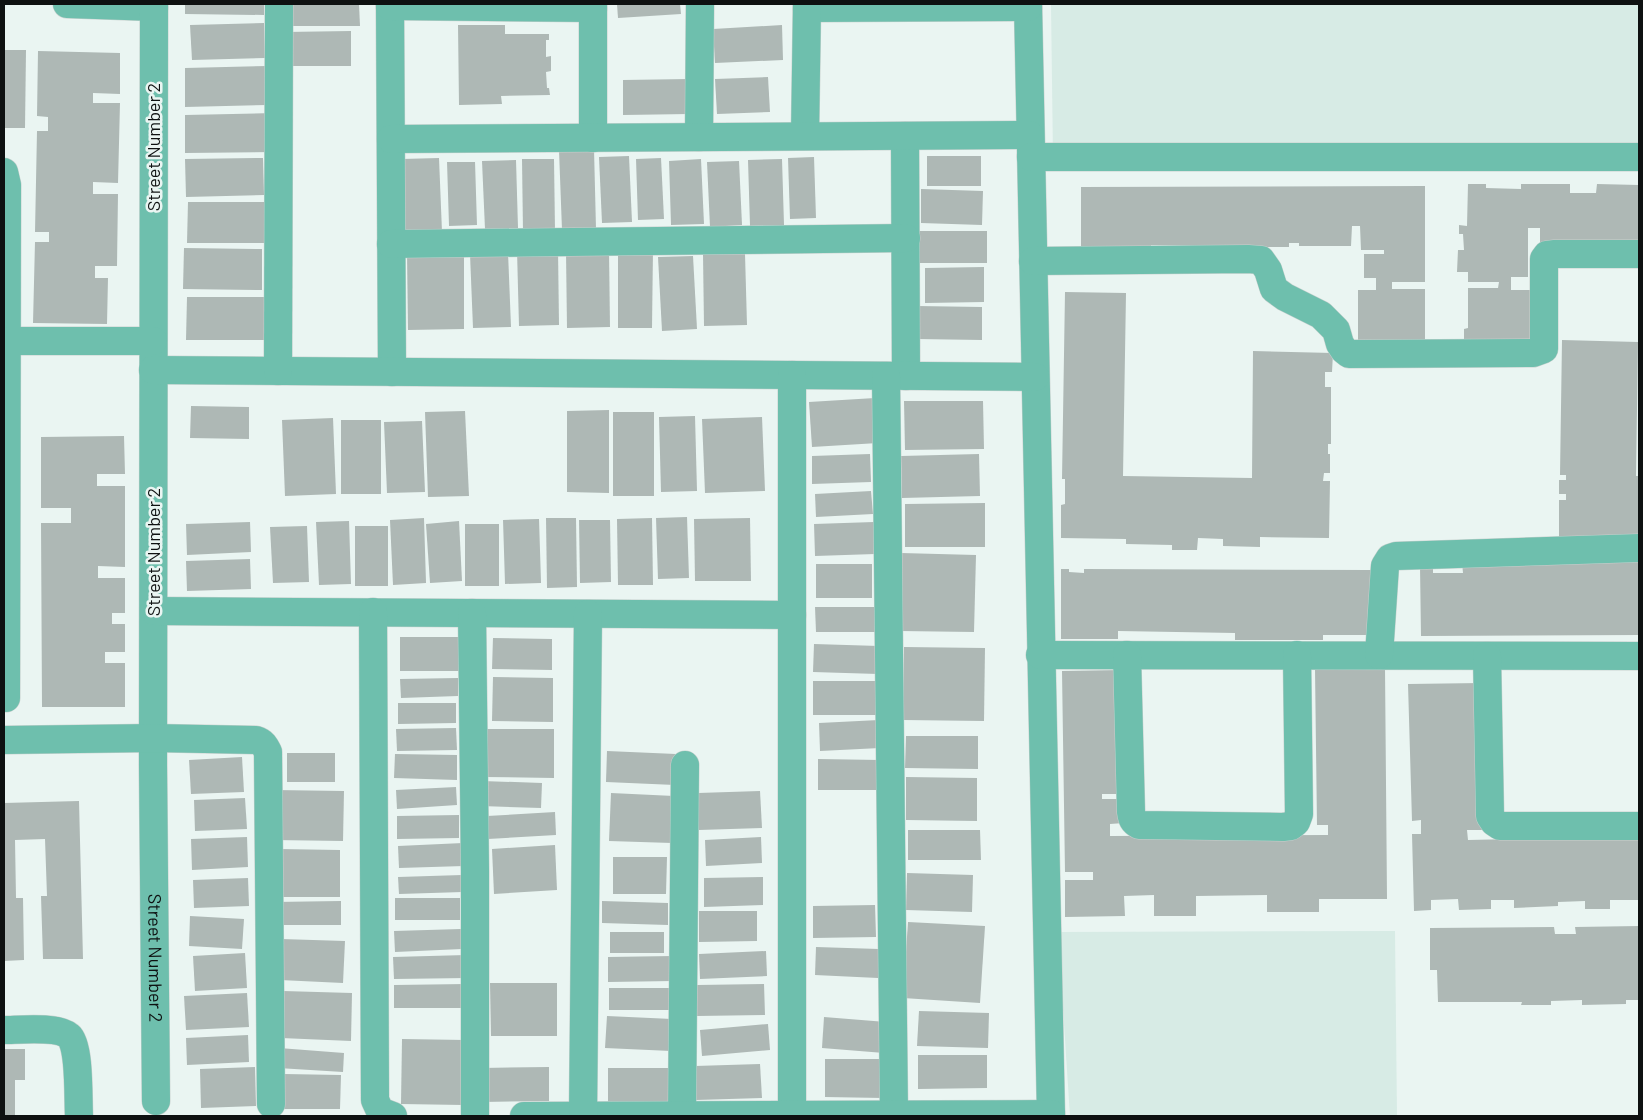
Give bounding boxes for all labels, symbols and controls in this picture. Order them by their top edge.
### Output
street label: Street Number 2 [142,83,164,211]
street label: Street Number 2 [142,488,164,616]
street label: Street Number 2 [144,894,167,1022]

